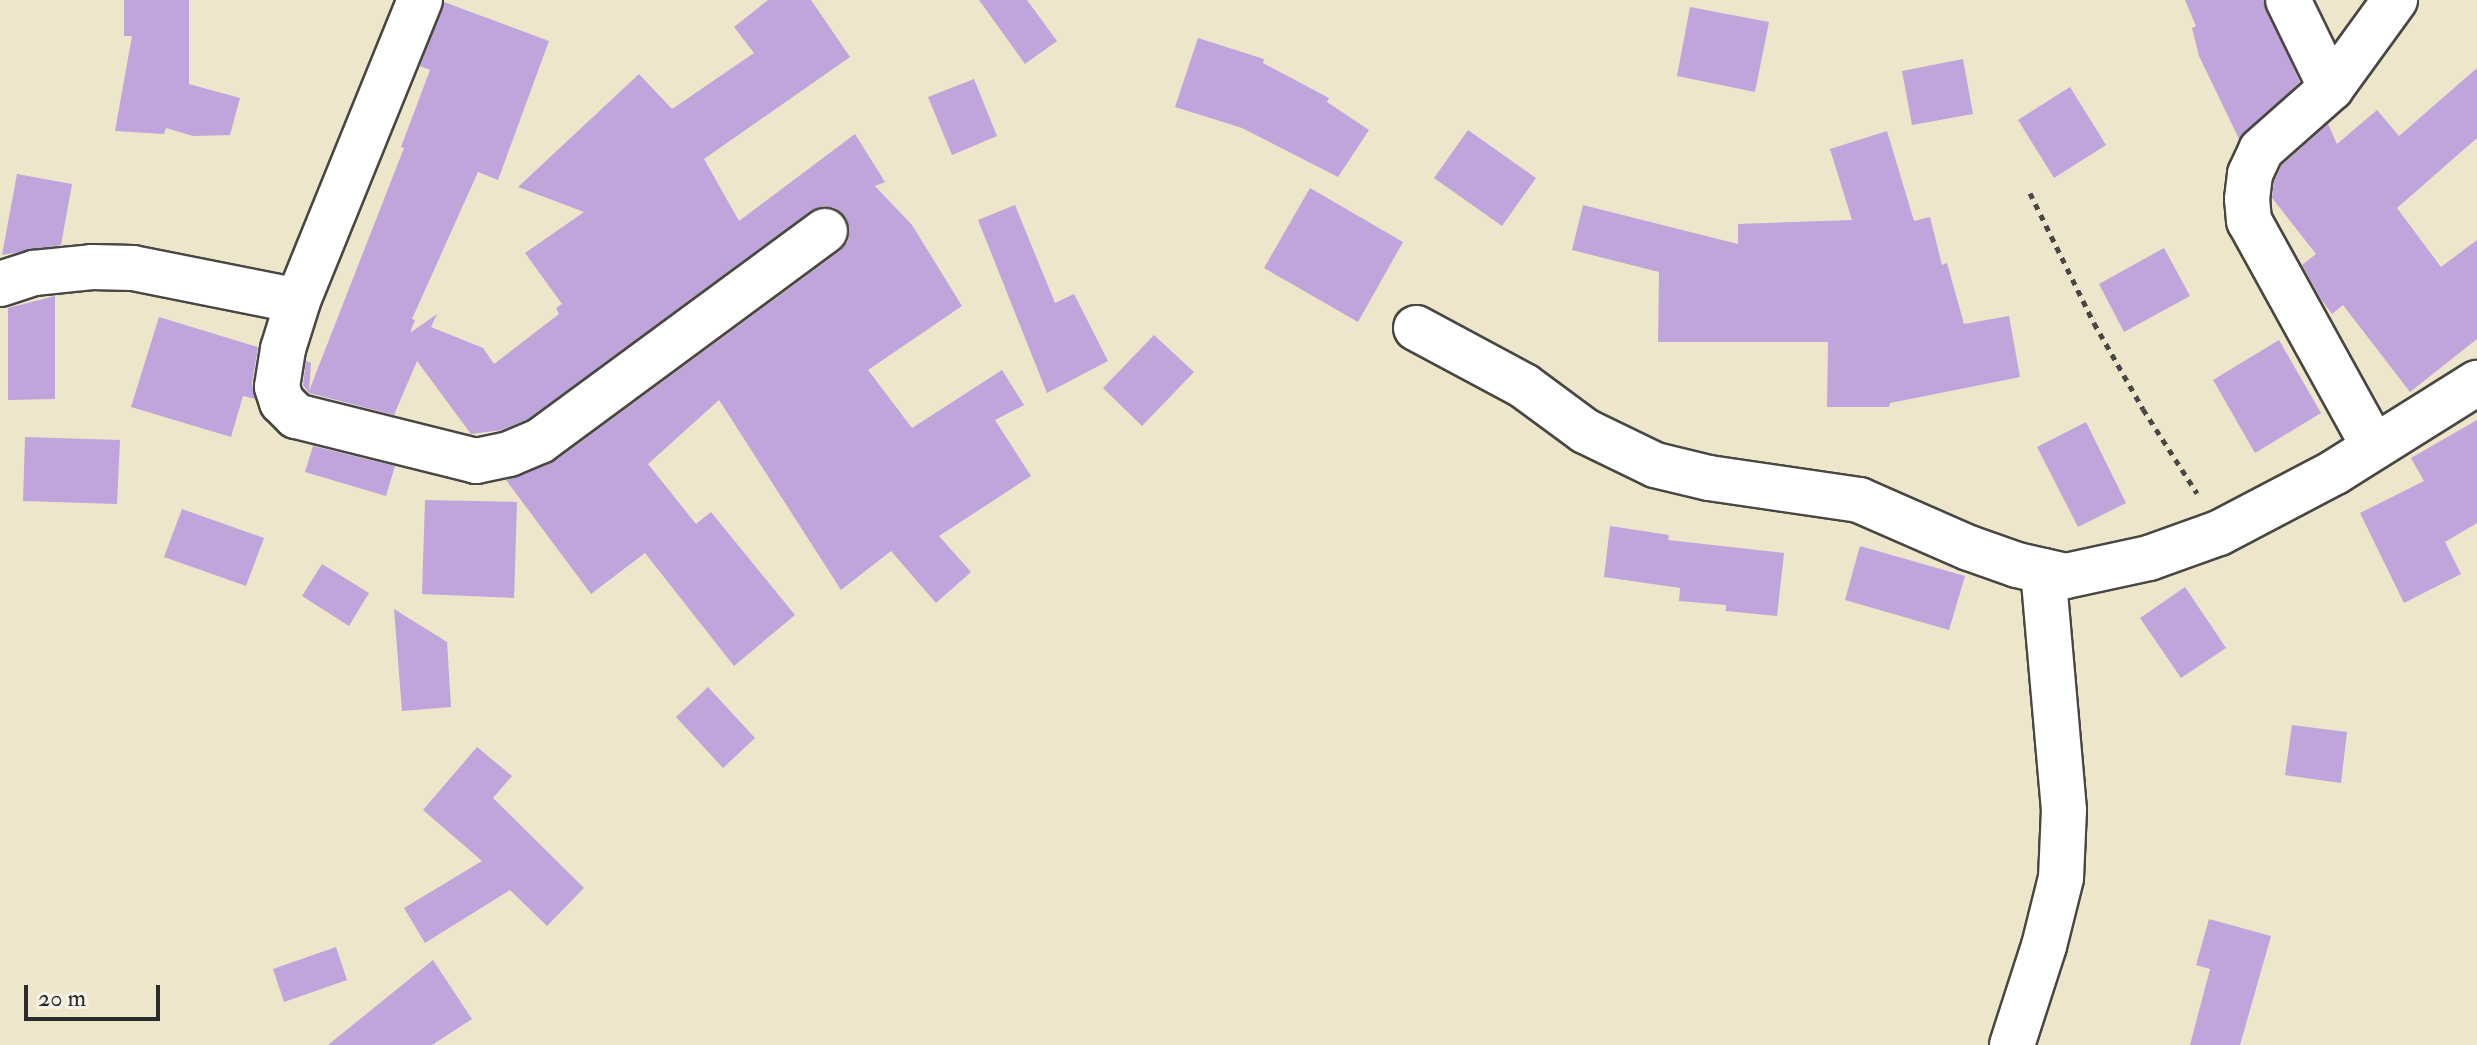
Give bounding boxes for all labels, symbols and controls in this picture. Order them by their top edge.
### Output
scale bar [28,969,164,1019]
text: 20 m [38,983,86,1014]

